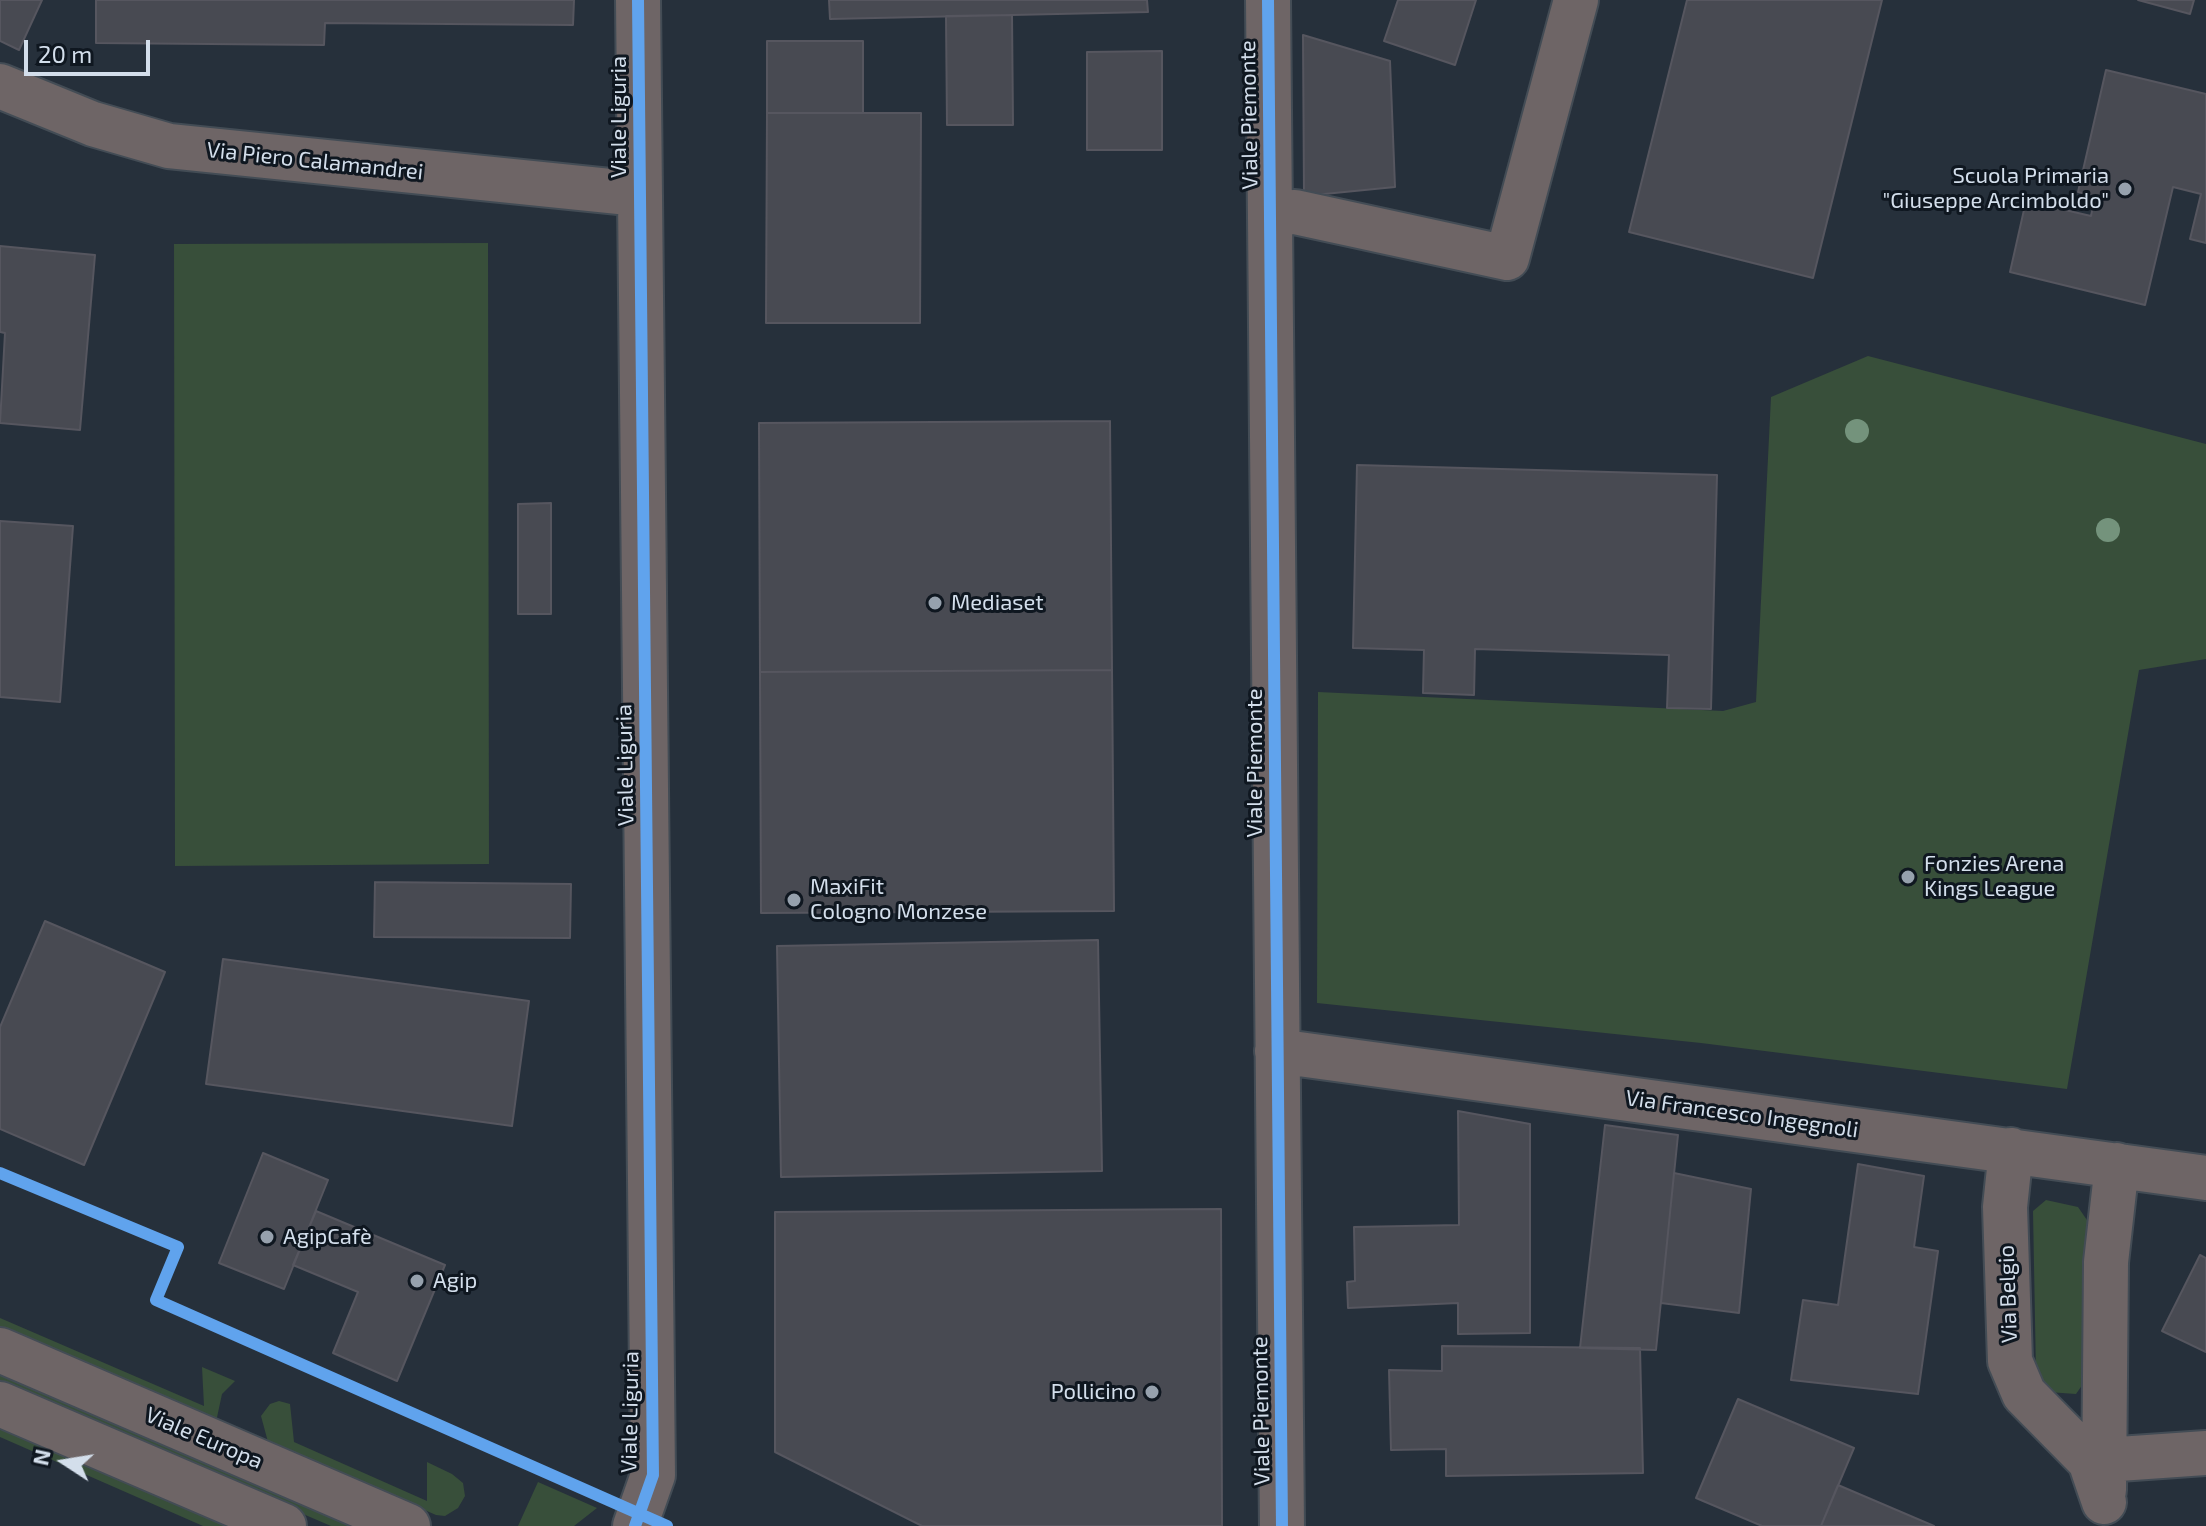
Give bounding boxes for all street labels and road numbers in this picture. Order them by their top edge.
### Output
street label: Viale Piemonte [1235,40,1263,190]
street label: Viale Liguria [606,56,632,178]
street label: Via Piero Calamandrei [205,136,425,186]
street label: Viale Piemonte [1242,688,1268,838]
street label: Viale Liguria [611,704,639,826]
street label: Via Francesco Ingegnoli [1624,1085,1860,1143]
street label: Via Belgio [1993,1245,2023,1343]
street label: Viale Piemonte [1247,1336,1275,1486]
street label: Viale Liguria [616,1351,644,1473]
street label: Viale Europa [141,1401,267,1475]

